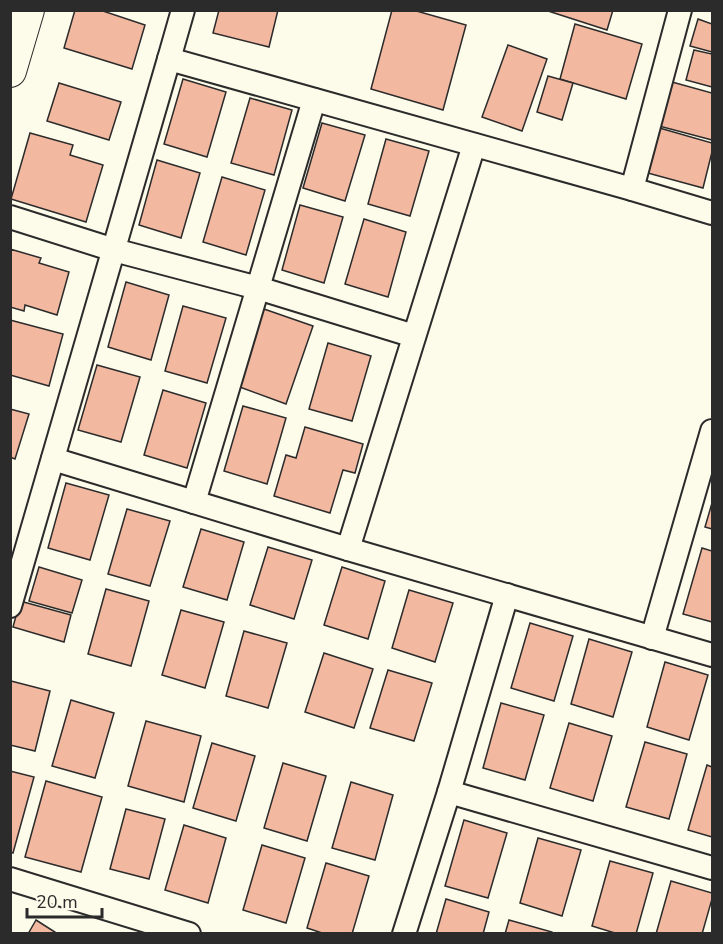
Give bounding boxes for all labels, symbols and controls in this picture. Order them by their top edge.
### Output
scale bar [27,881,102,919]
text: 20 m [36,890,78,914]

